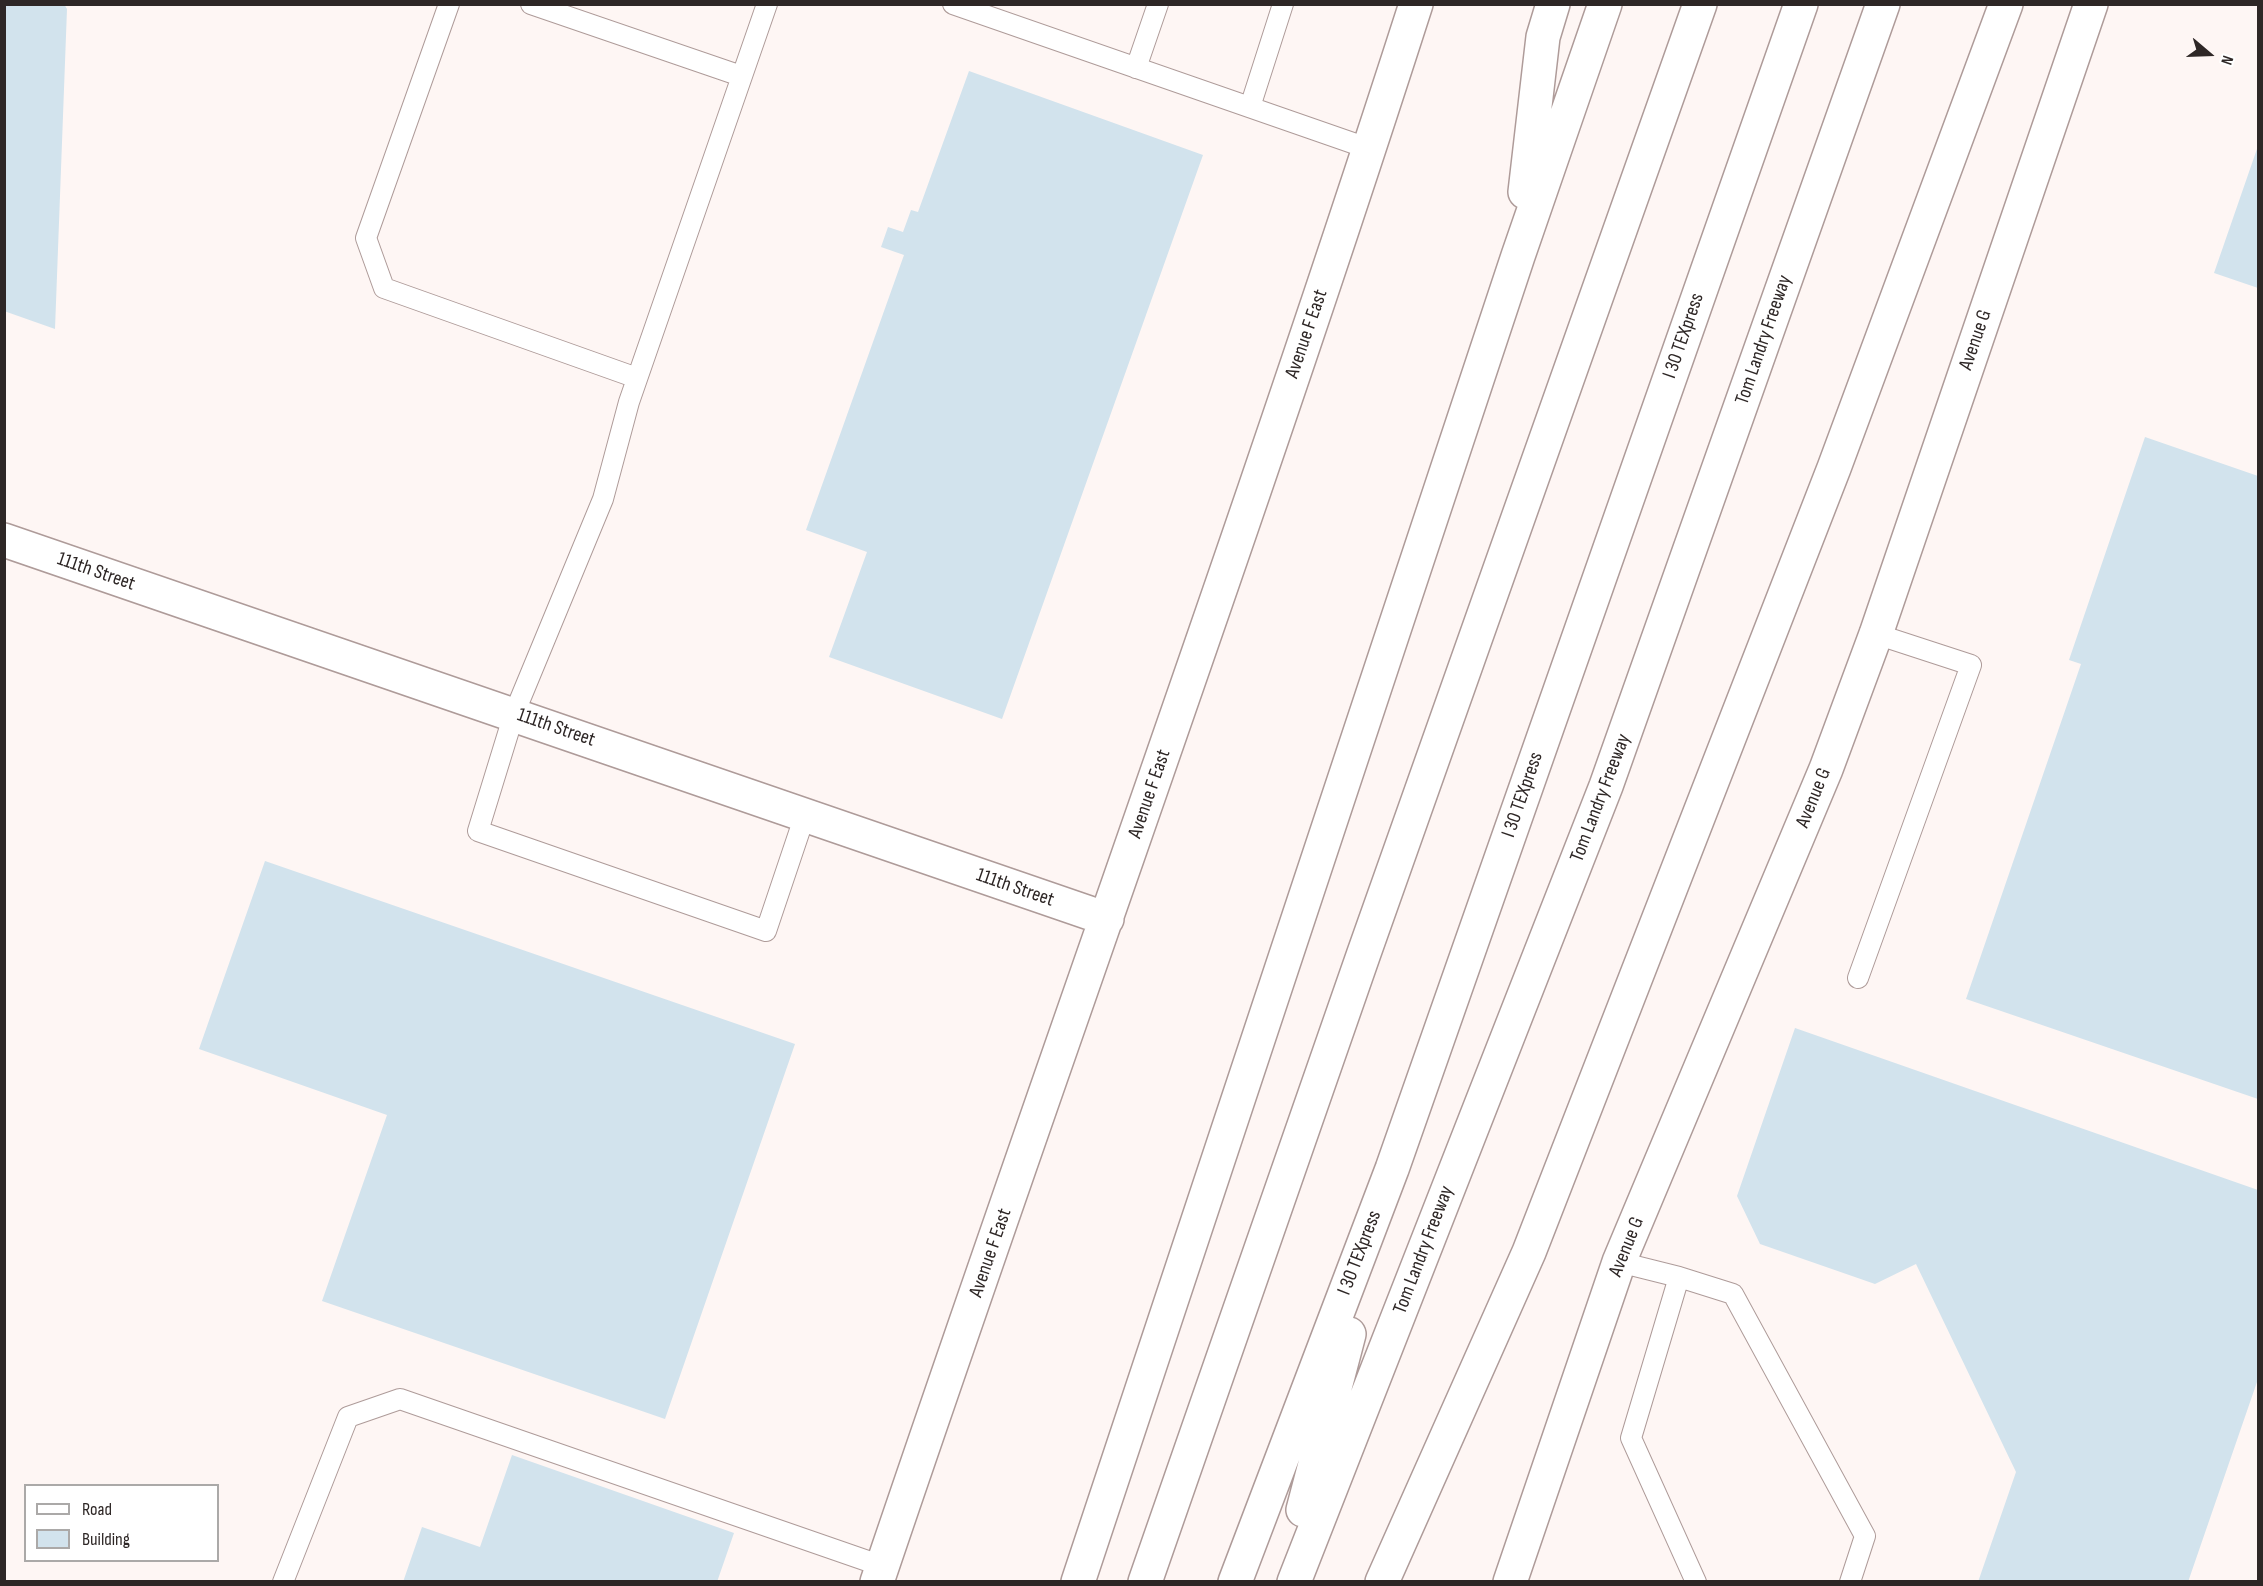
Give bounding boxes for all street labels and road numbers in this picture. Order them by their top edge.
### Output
street label: Tom Landry Freeway [1731,272,1797,408]
street label: Avenue F East [1281,287,1333,381]
street label: I 30 TEXpress [1658,290,1710,382]
street label: Avenue G [1955,307,1997,373]
street label: 111th Street [54,547,138,597]
street label: 111th Street [514,703,598,753]
street label: Tom Landry Freeway [1566,731,1636,865]
street label: Avenue F East [1124,747,1176,841]
street label: I 30 TEXpress [1497,749,1549,841]
street label: Avenue G [1791,765,1837,831]
street label: 111th Street [973,863,1057,913]
street label: Tom Landry Freeway [1389,1183,1459,1317]
street label: Avenue F East [965,1206,1017,1300]
street label: I 30 TEXpress [1333,1207,1387,1299]
street label: Avenue G [1604,1214,1650,1280]

